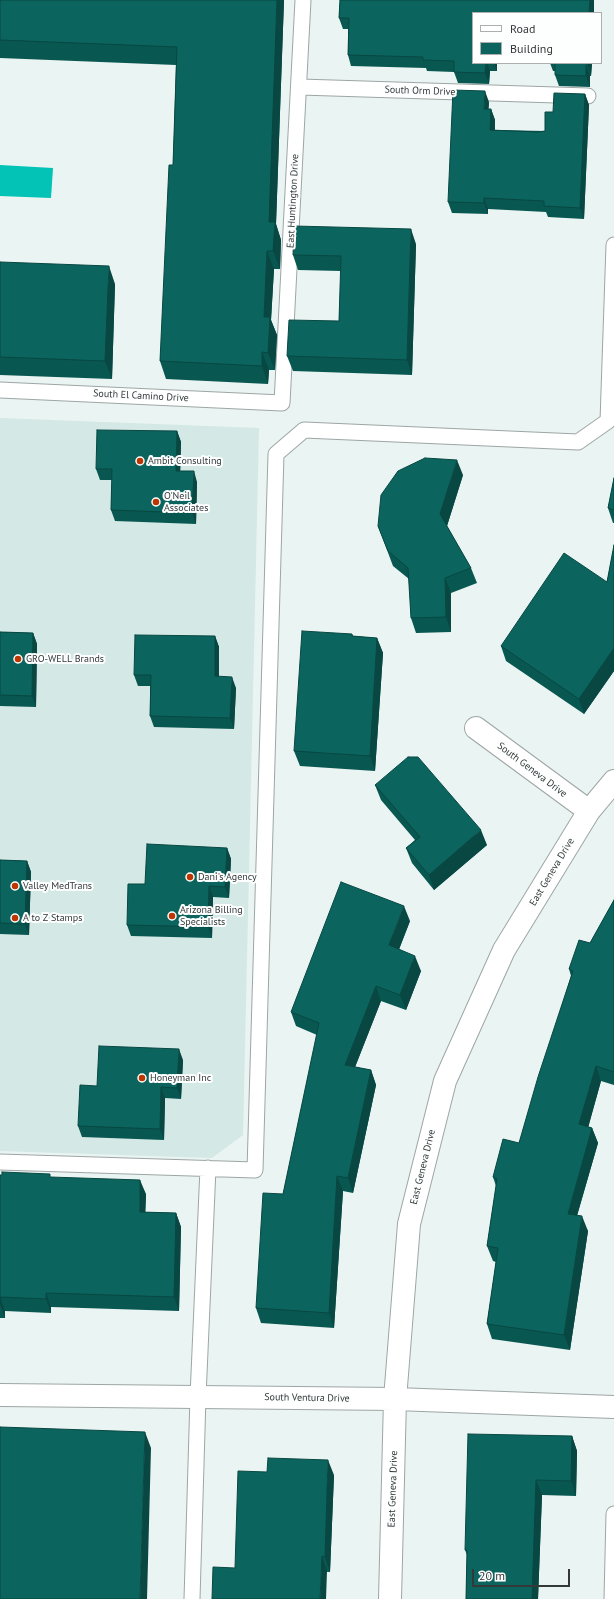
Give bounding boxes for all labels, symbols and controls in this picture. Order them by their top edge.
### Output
legend [472,12,602,64]
text: Road [510,21,535,36]
text: Building [510,41,553,56]
street label: South Orm Drive [384,84,456,98]
street label: East Huntington Drive [285,154,301,248]
street label: South El Camino Drive [93,388,189,404]
place label: Ambit Consulting [148,455,222,467]
marker: Ambit Consulting [135,456,145,466]
place label: O'Neil Associates [164,490,208,514]
marker: O'Neil Associates [151,497,161,507]
place label: GRO-WELL Brands [26,653,104,665]
marker: GRO-WELL Brands [13,654,23,664]
street label: South Geneva Drive [495,740,569,800]
street label: East Geneva Drive [527,836,577,908]
place label: Dani's Agency [198,871,257,883]
marker: Dani's Agency [185,872,195,882]
place label: Valley MedTrans [23,880,92,892]
marker: Valley MedTrans [10,881,20,891]
place label: Arizona Billing Specialists [180,904,243,928]
marker: Arizona Billing Specialists [167,911,177,921]
place label: A to Z Stamps [23,912,82,924]
marker: A to Z Stamps [10,913,20,923]
place label: Honeyman Inc [150,1072,211,1084]
marker: Honeyman Inc [137,1073,147,1083]
street label: East Geneva Drive [408,1128,438,1206]
street label: South Ventura Drive [264,1391,350,1405]
street label: East Geneva Drive [386,1450,400,1528]
scale bar [474,1561,572,1587]
text: 20 m [479,1568,505,1583]

